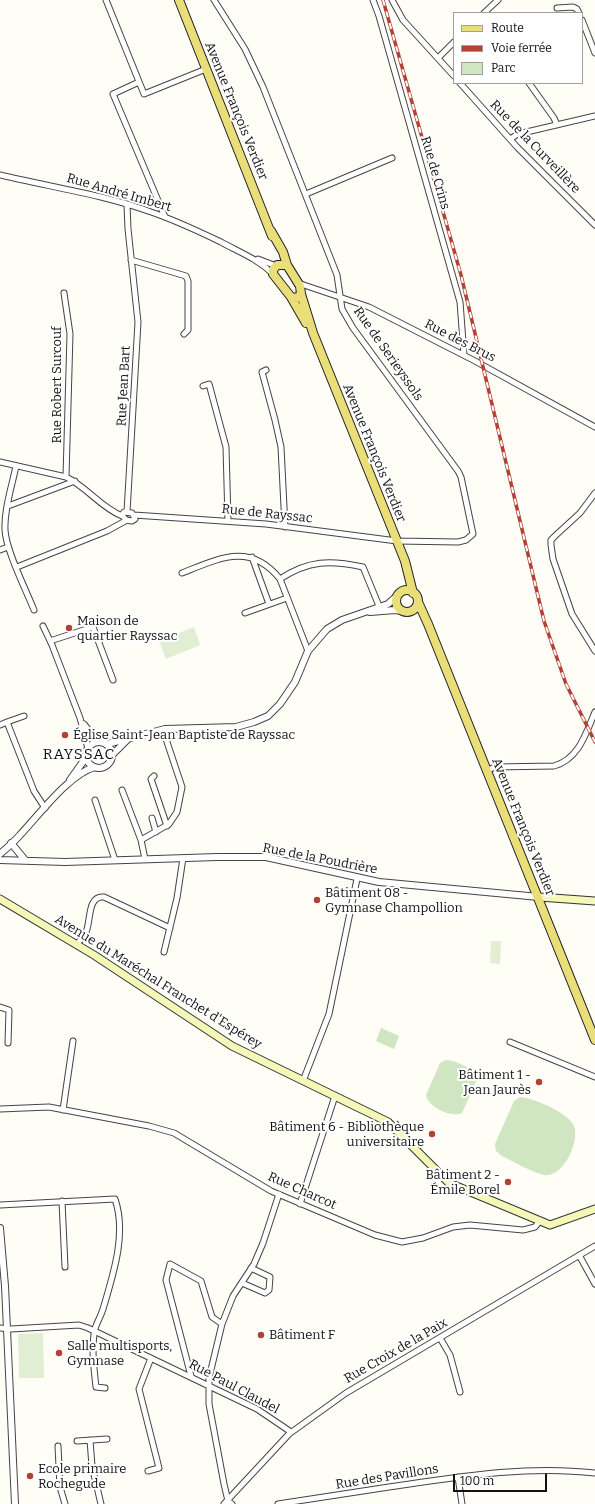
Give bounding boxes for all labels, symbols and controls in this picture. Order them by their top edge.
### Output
legend [453,12,583,84]
text: Route [491,21,524,35]
street label: Avenue François Verdier [201,40,271,182]
text: Voie ferrée [491,41,552,55]
text: Parc [491,61,516,75]
street label: Rue de la Curveillère [487,97,583,197]
street label: Rue de Crins [417,135,453,211]
street label: Rue André Imbert [65,171,173,215]
street label: Rue de Serieyssols [350,304,426,404]
street label: Rue des Brus [422,316,498,366]
street label: Rue Robert Surcouf [49,326,65,444]
street label: Rue Jean Bart [114,345,134,427]
street label: Avenue François Verdier [339,382,409,524]
street label: Rue de Rayssac [221,501,313,527]
place label: Maison de quartier Rayssac [77,613,177,644]
marker: Maison de quartier Rayssac [64,623,74,633]
place label: Église Saint-Jean Baptiste de Rayssac [73,727,295,743]
marker: Église Saint-Jean Baptiste de Rayssac [60,730,70,740]
district label: RAYSSAC [43,746,115,764]
street label: Avenue François Verdier [488,756,558,898]
street label: Rue de la Poudrière [261,840,379,878]
place label: Bâtiment 08 - Gymnase Champollion [325,885,463,916]
marker: Bâtiment 08 - Gymnase Champollion [312,895,322,905]
street label: Avenue du Maréchal Franchet d'Espérey [52,912,264,1052]
place label: Bâtiment 1 - Jean Jaurès [458,1067,531,1098]
marker: Bâtiment 1 - Jean Jaurès [534,1077,544,1087]
place label: Bâtiment 6 - Bibliothèque universitaire [269,1119,424,1150]
marker: Bâtiment 6 - Bibliothèque universitaire [427,1129,437,1139]
place label: Bâtiment 2 - Émile Borel [426,1167,500,1198]
street label: Rue Charcot [265,1169,339,1213]
marker: Bâtiment 2 - Émile Borel [503,1177,513,1187]
street label: Rue Croix de la Paix [342,1315,450,1387]
place label: Bâtiment F [269,1327,335,1343]
marker: Bâtiment F [256,1330,266,1340]
place label: Salle multisports, Gymnase [67,1338,172,1369]
marker: Salle multisports, Gymnase [54,1348,64,1358]
street label: Rue Paul Claudel [186,1357,282,1417]
place label: Ecole primaire Rochegude [38,1461,126,1492]
street label: Rue des Pavillons [334,1461,440,1493]
scale bar [455,1466,549,1492]
marker: Ecole primaire Rochegude [25,1471,35,1481]
text: 100 m [460,1474,494,1488]

